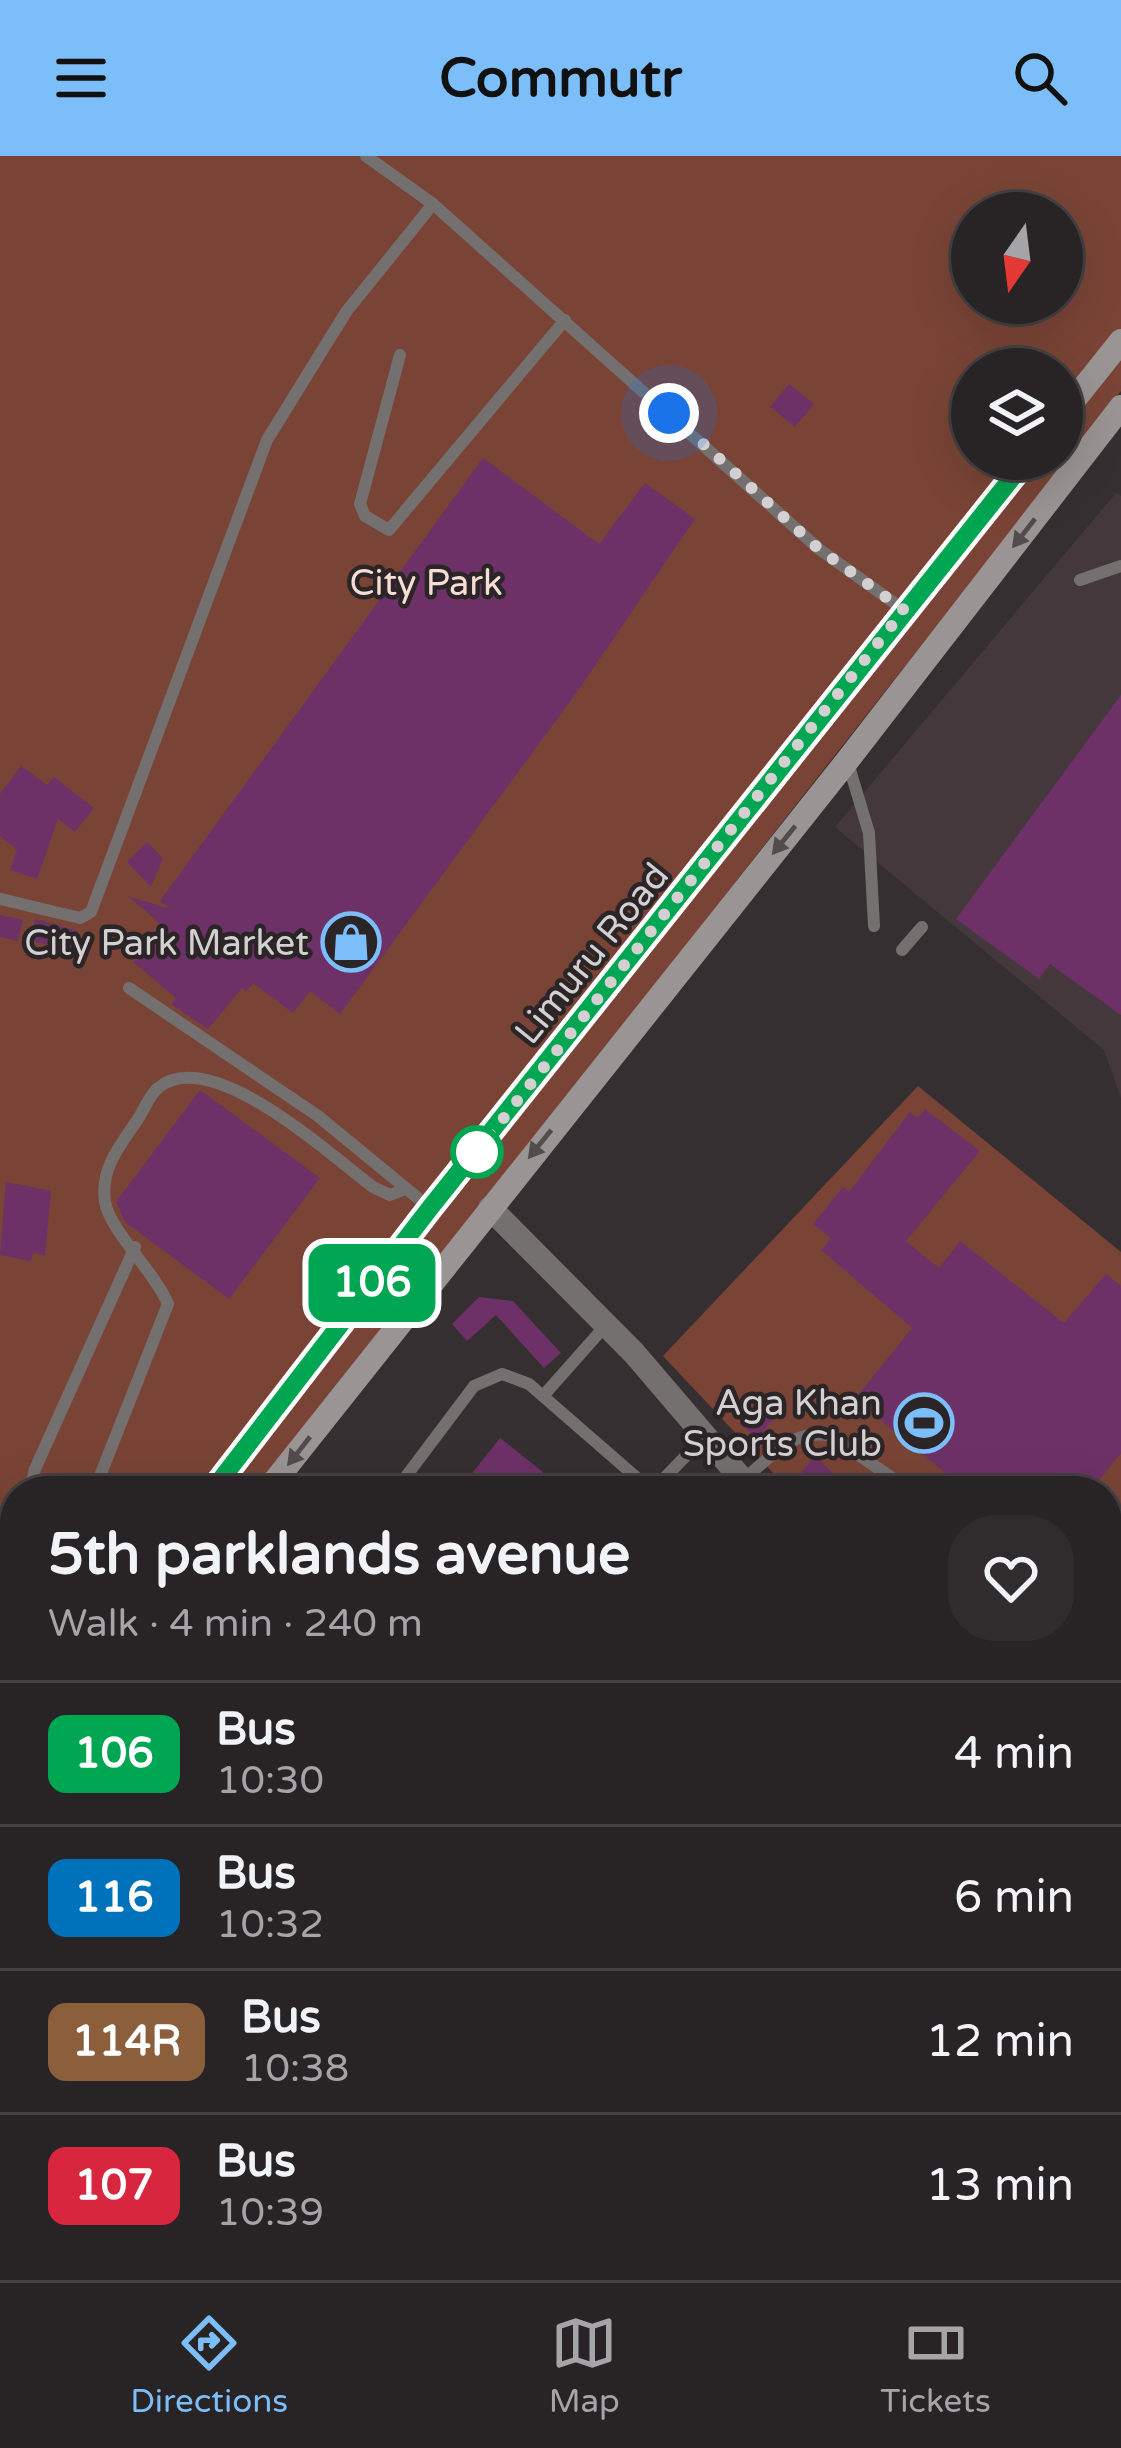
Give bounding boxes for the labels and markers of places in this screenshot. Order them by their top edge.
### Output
shop icon: City Park Market [320,911,382,973]
place label: City Park Market [24,922,309,965]
unlabelled marker [452,1127,502,1177]
place label: Aga Khan Sports Club [683,1382,882,1466]
sports icon: Aga Khan Sports Club [893,1392,955,1454]

